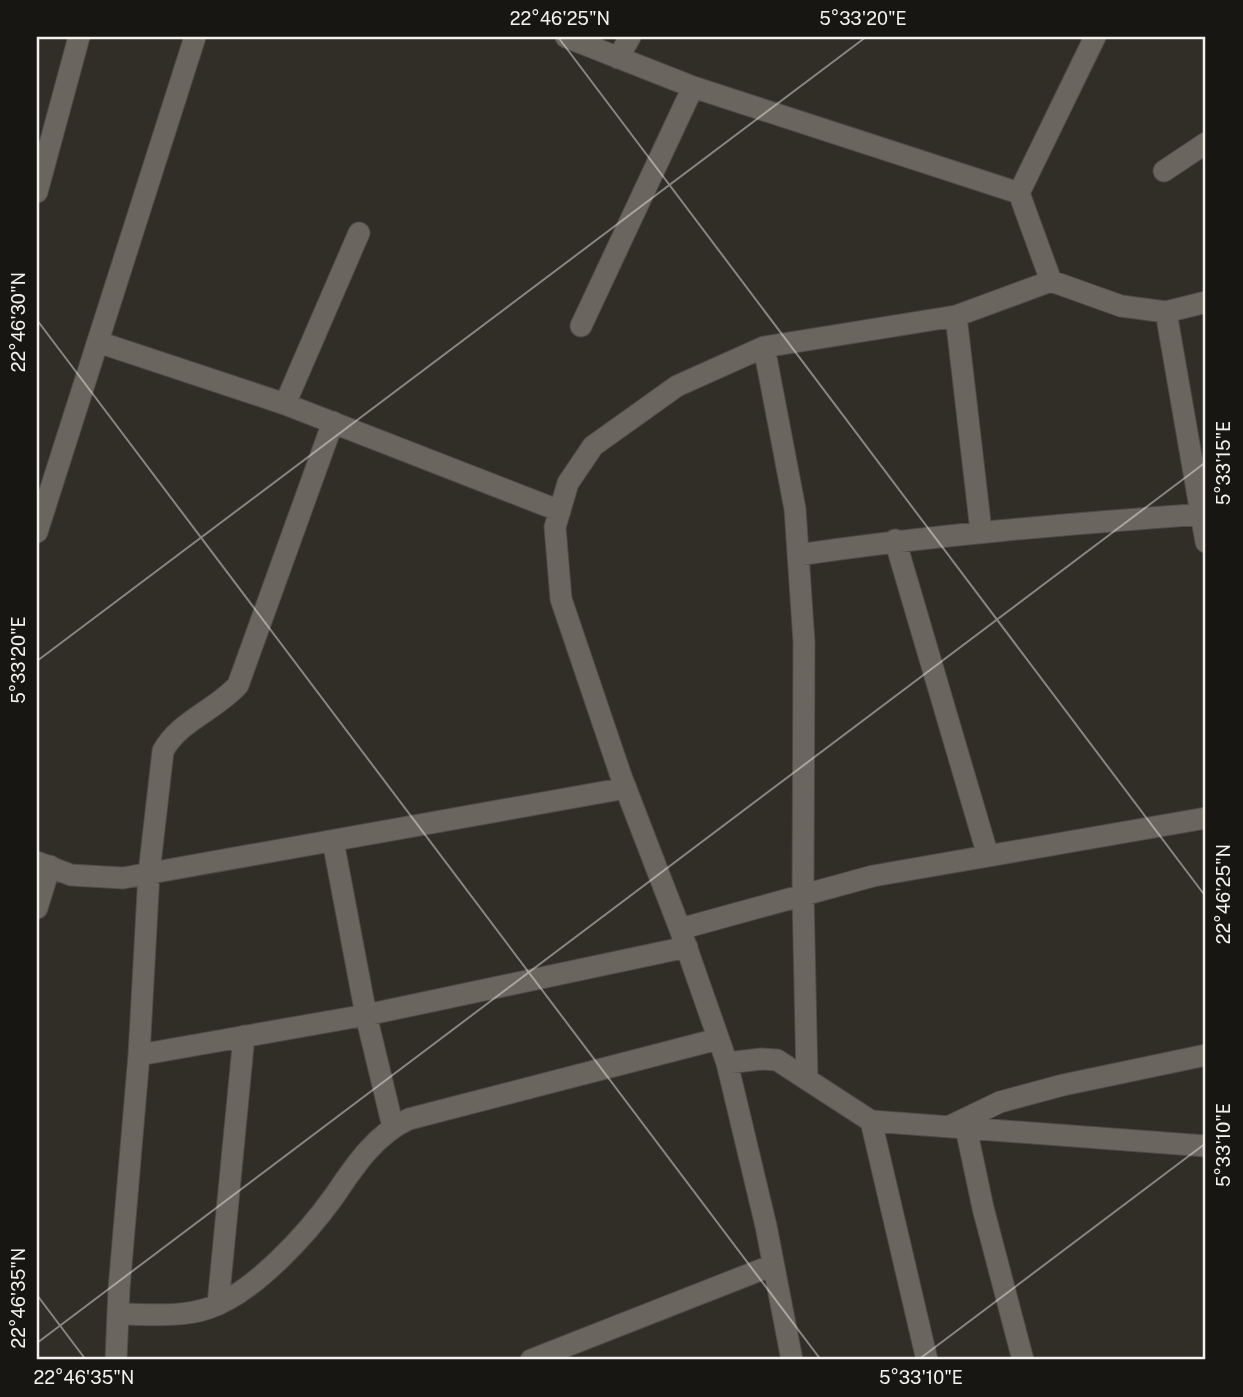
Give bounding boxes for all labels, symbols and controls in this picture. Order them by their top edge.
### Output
text: 22°46'25"N [510,8,610,29]
text: 5°33'20"E [819,8,907,29]
text: 22°46'30"N [8,272,29,372]
text: 5°33'15"E [1213,421,1234,505]
text: 5°33'20"E [8,616,29,704]
text: 22°46'25"N [1213,844,1234,944]
text: 5°33'10"E [1213,1103,1234,1187]
text: 22°46'35"N [8,1248,29,1348]
text: 22°46'35"N [34,1367,134,1388]
text: 5°33'10"E [879,1367,963,1388]

